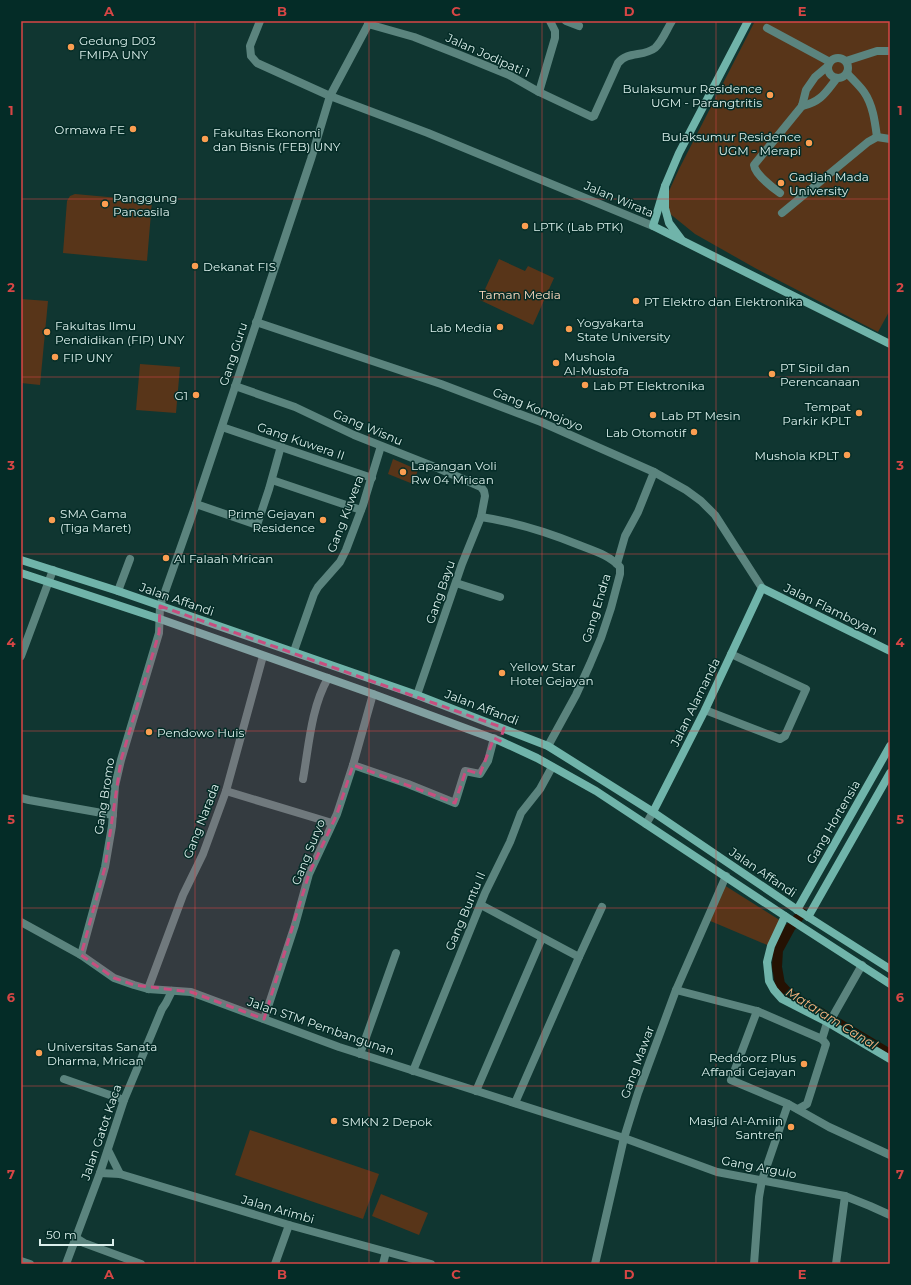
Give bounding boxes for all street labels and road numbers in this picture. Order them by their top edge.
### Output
street label: Jalan Jodipati 1 [443,29,532,80]
street label: Jalan Wirata [581,177,656,220]
street label: Gang Guru [216,320,250,388]
street label: Gang Komojoyo [491,384,585,434]
street label: Gang Wisnu [331,406,405,448]
street label: Gang Kuwera II [255,419,347,463]
street label: Gang Kuwera [323,473,367,555]
street label: Gang Bayu [422,558,458,626]
street label: Gang Endra [578,572,614,644]
street label: Jalan Affandi [137,579,216,619]
street label: Jalan Flamboyan [781,579,880,638]
street label: Jalan Alamanda [667,655,723,750]
street label: Jalan Affandi [442,686,521,728]
street label: Gang Bromo [91,757,117,835]
street label: Gang Hortensia [803,777,863,867]
street label: Gang Narada [180,781,222,861]
street label: Gang Suryo [288,817,328,887]
street label: Jalan Affandi [726,843,799,900]
street label: Gang Buntu II [442,869,488,953]
street label: Jalan STM Pembangunan [244,993,397,1058]
street label: Gang Mawar [617,1023,657,1100]
street label: Jalan Gatot Kaca [77,1082,124,1183]
street label: Gang Argulo [720,1152,798,1182]
street label: Jalan Arimbi [239,1191,316,1227]

